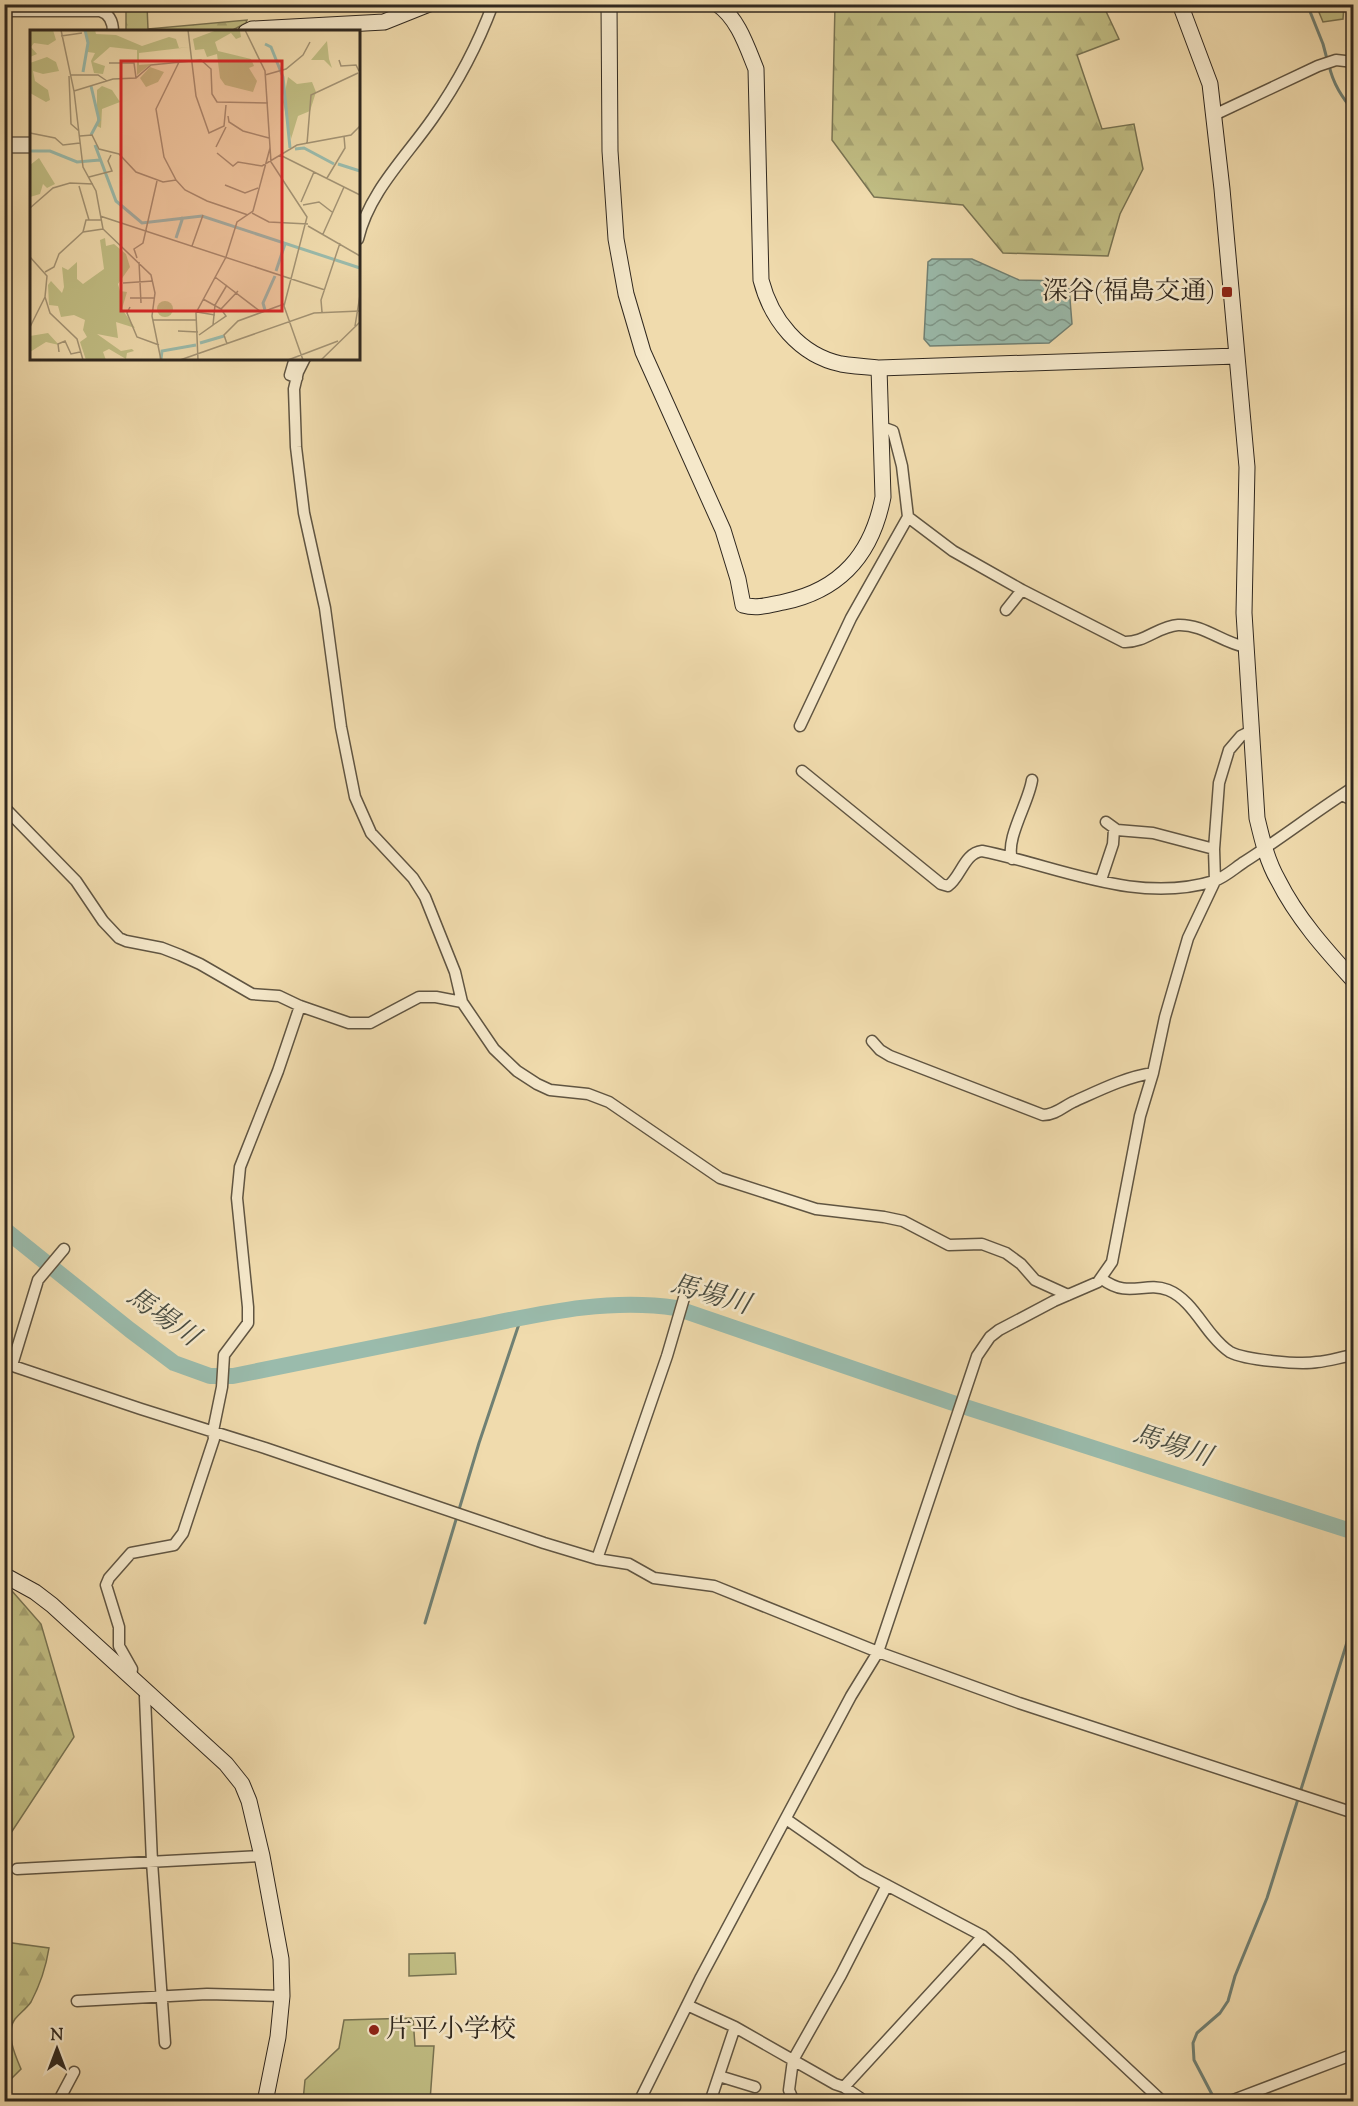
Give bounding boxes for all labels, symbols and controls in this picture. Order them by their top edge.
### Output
inset map [30,30,360,360]
place label: 深谷(福島交通) [1042,274,1215,311]
marker: 深谷(福島交通) [1220,285,1234,299]
water label: 馬場川 [666,1266,757,1327]
water label: 馬場川 [118,1279,209,1359]
water label: 馬場川 [1127,1416,1219,1479]
place label: 片平小学校 [386,2012,516,2049]
north arrow [27,2019,87,2079]
marker: 片平小学校 [367,2023,381,2037]
text: N [51,2025,64,2048]

